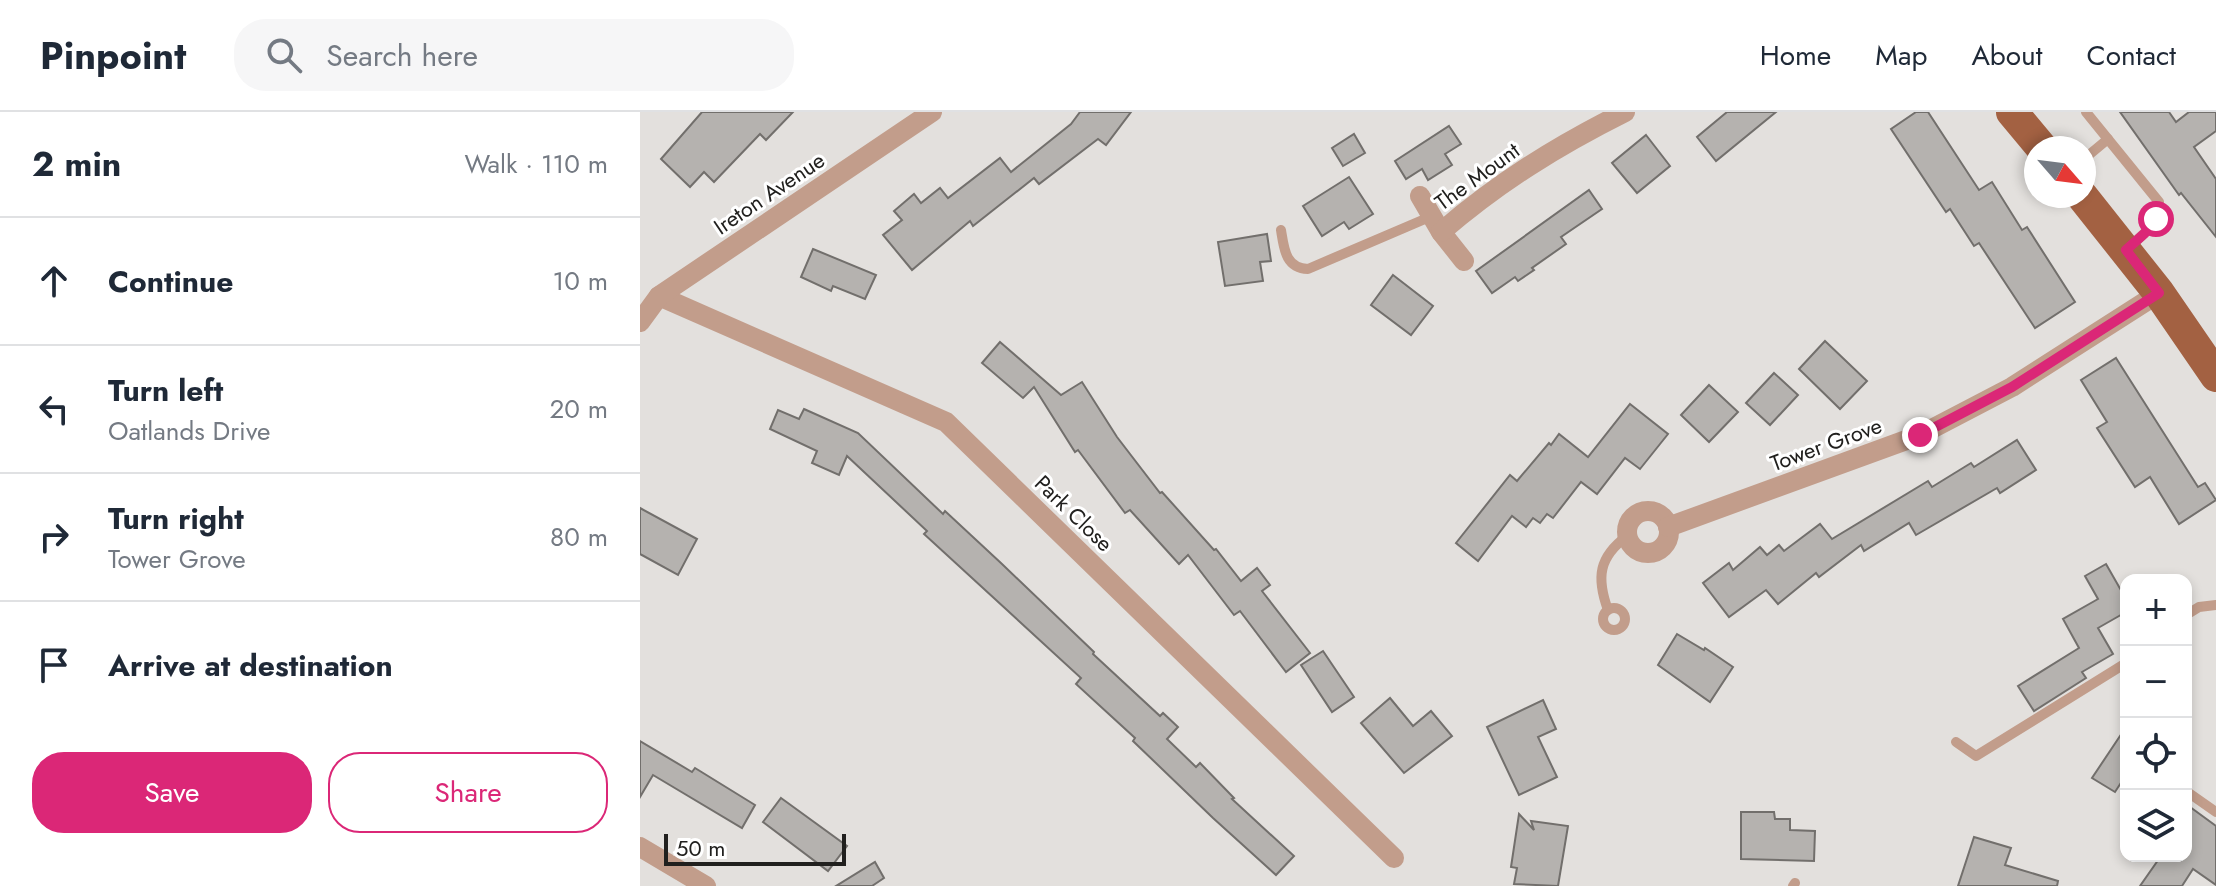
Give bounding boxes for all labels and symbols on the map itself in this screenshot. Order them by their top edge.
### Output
street label: The Mount [1428,134,1527,218]
north arrow [2024,136,2096,208]
street label: Ireton Avenue [707,144,831,242]
route start [2138,201,2174,237]
street label: Tower Grove [1766,409,1886,479]
route end [1902,417,1938,453]
street label: Park Close [1028,467,1120,559]
scale bar [664,830,846,866]

